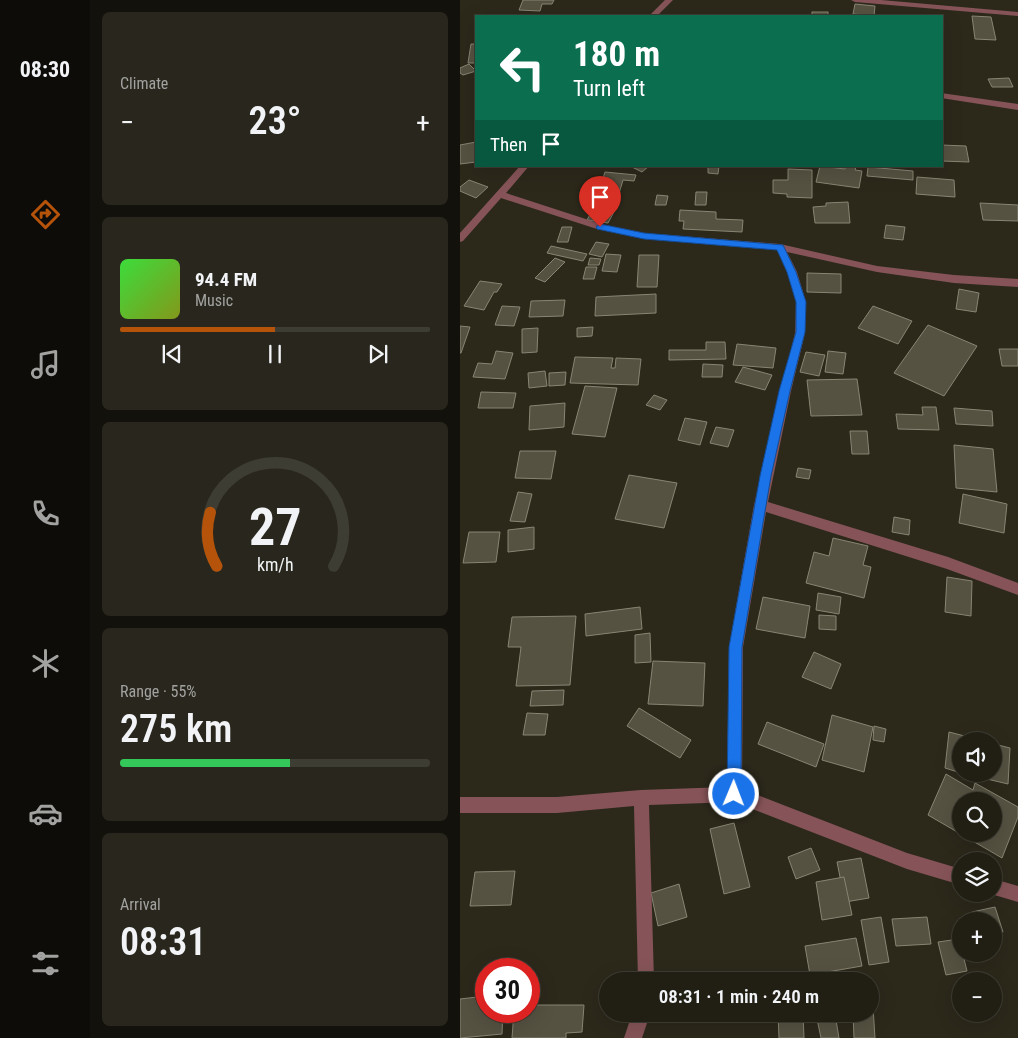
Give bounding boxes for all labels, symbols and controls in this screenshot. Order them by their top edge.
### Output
text: 180 m [573,34,660,75]
icon: left [490,35,555,100]
text: 08:30 [20,57,70,82]
text: Climate [120,74,168,93]
text: Turn left [573,76,645,101]
text: 23° [249,99,301,143]
text: − [120,106,134,139]
text: + [416,106,430,139]
icon: arrive [537,130,565,158]
text: Then [490,133,527,156]
pin [579,176,621,227]
icon: arrive [586,183,614,211]
icon: directions [28,197,63,232]
text: 94.4 FM [195,268,257,291]
text: Music [195,291,233,310]
icon: previous [158,340,186,368]
icon: pause [261,340,289,368]
icon: next [364,340,392,368]
icon: music [28,347,63,382]
icon: phone [28,496,63,531]
text: 27 [249,497,301,558]
text: km/h [257,554,293,575]
icon: climate [28,646,63,681]
text: Range · 55% [120,682,196,701]
text: 275 km [120,707,232,751]
map controls [952,732,1002,1022]
button: sound [952,732,1002,782]
position arrow [707,767,759,819]
button: search [952,792,1002,842]
icon: car [28,796,63,831]
button: layers [952,852,1002,902]
text: Arrival [120,895,161,914]
button: + [952,912,1002,962]
text: 08:31 [120,920,206,964]
icon: filters [28,946,63,981]
speed limit sign: 30 [475,958,540,1023]
button: − [952,972,1002,1022]
text: 08:31 · 1 min · 240 m [659,985,819,1008]

